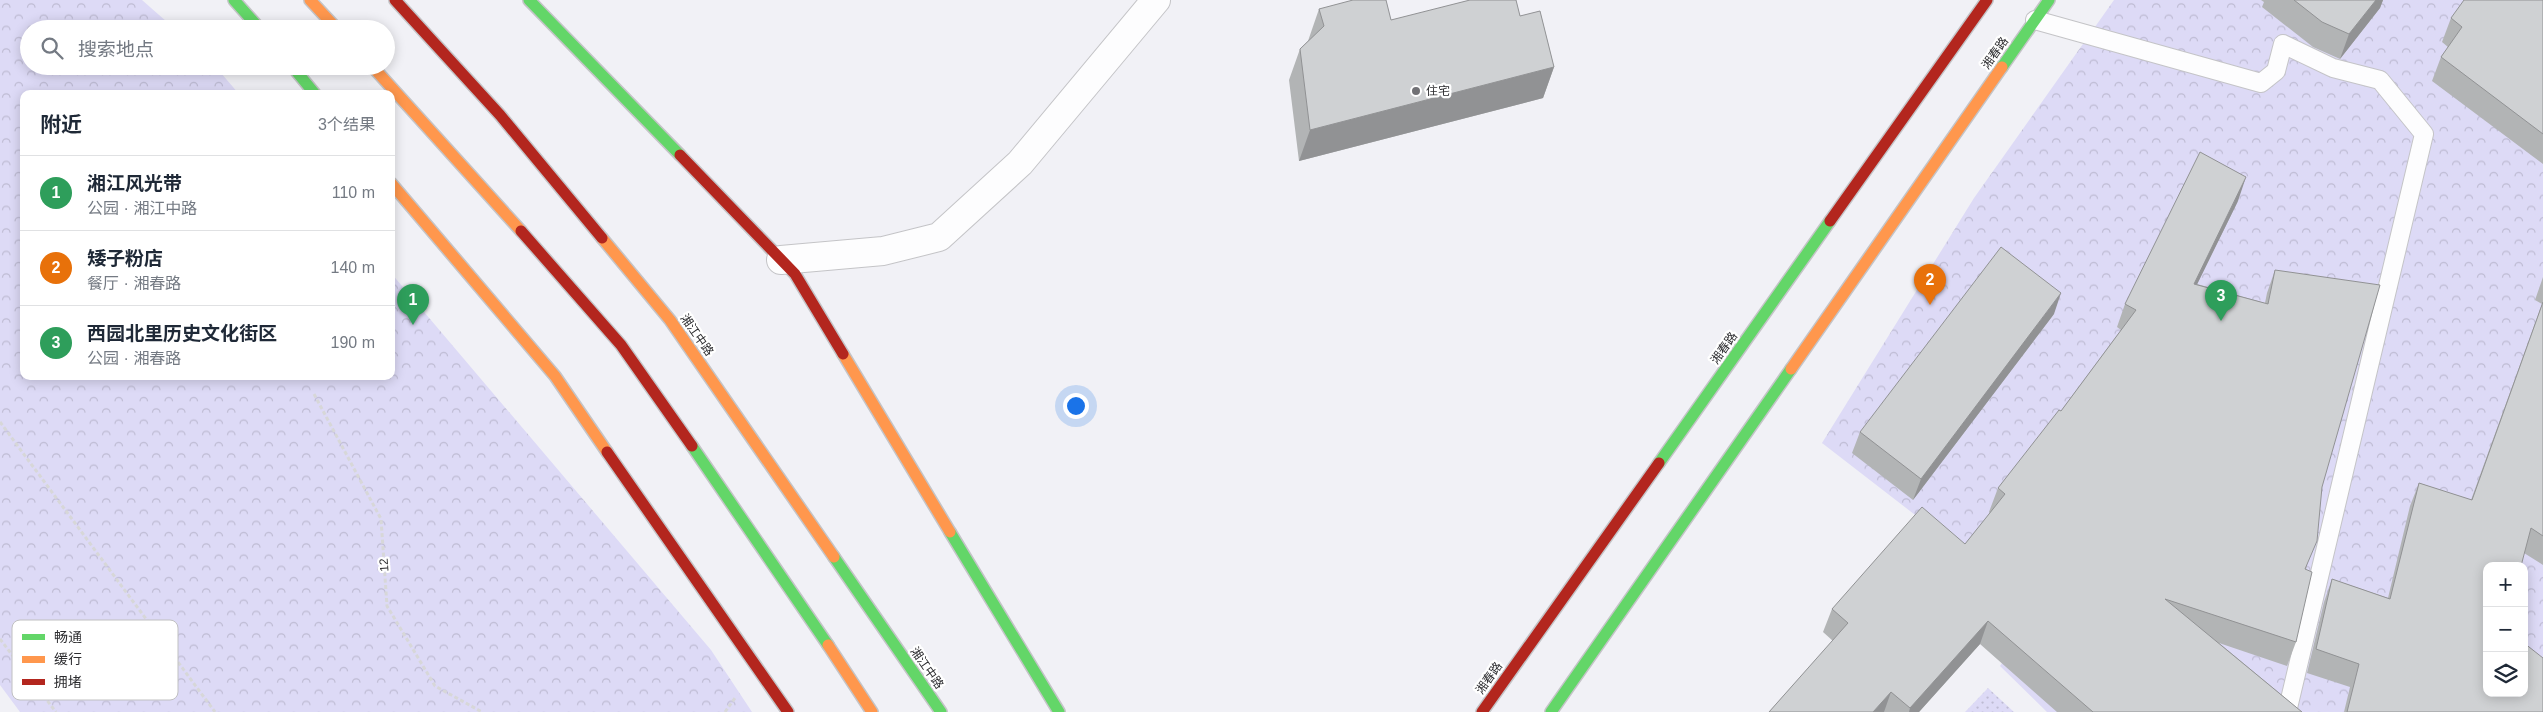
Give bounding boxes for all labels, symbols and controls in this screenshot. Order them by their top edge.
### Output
search box [20,20,395,75]
icon: search [38,34,66,62]
street label: 湘春路 [1979,34,2011,72]
text: 搜索地点 [78,39,154,60]
place label: 住宅 [1426,84,1450,98]
marker: 住宅 [1410,85,1422,97]
text: 附近 [40,113,82,136]
text: 3个结果 [318,116,375,133]
text: 湘江风光带 [87,173,182,194]
text: 1 [52,184,60,201]
text: 110 m [332,184,375,201]
text: 公园 · 湘江中路 [87,200,197,217]
text: 矮子粉店 [87,248,163,269]
text: 2 [52,259,60,276]
text: 140 m [331,259,375,276]
pin: 2 [1914,264,1946,305]
text: 餐厅 · 湘春路 [87,275,181,292]
pin: 3 [2205,280,2237,321]
pin: 1 [397,284,429,325]
street label: 湘江中路 [677,311,717,359]
text: 西园北里历史文化街区 [87,323,277,344]
street label: 湘春路 [1708,329,1740,367]
text: 3 [52,334,60,351]
text: 190 m [331,334,375,351]
text: 公园 · 湘春路 [87,350,181,367]
your location [1063,393,1089,419]
street label: 12 [377,558,391,572]
map controls [2483,562,2528,697]
button: + [2483,562,2528,607]
button: − [2483,607,2528,652]
legend [12,620,178,700]
text: 畅通 [54,629,82,645]
street label: 湘江中路 [907,644,947,692]
text: 缓行 [54,651,82,667]
button: layers [2483,652,2528,697]
street label: 湘春路 [1473,659,1505,697]
text: 拥堵 [54,674,82,690]

